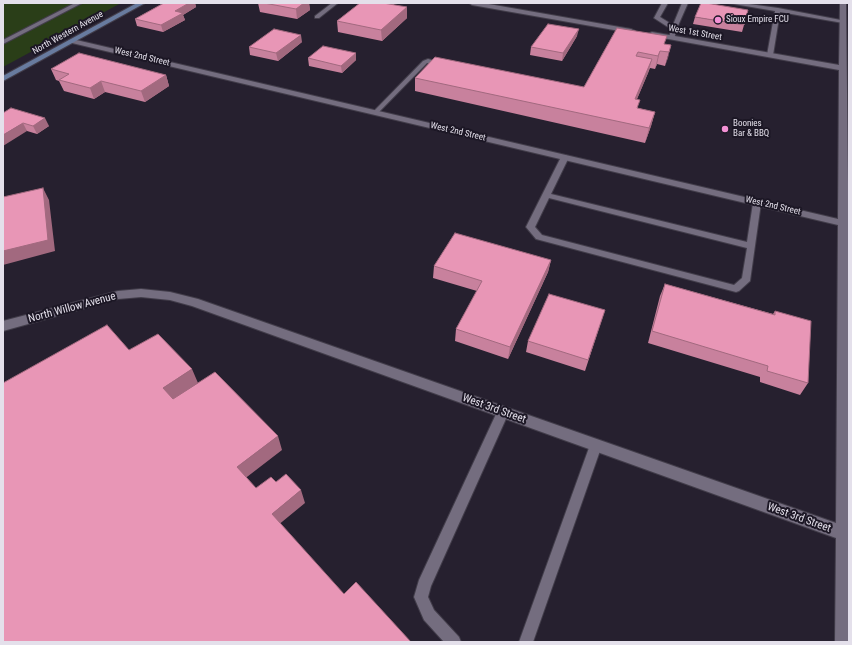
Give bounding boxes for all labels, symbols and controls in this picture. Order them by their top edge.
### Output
street label: North Western Avenue [31,9,105,57]
marker: Sioux Empire FCU [713,15,723,25]
place label: Sioux Empire FCU [726,15,789,25]
street label: West 1st Street [667,23,723,43]
street label: West 2nd Street [113,45,171,69]
place label: Boonies Bar & BBQ [733,119,769,140]
street label: West 2nd Street [429,120,487,144]
marker: Boonies Bar & BBQ [720,124,730,134]
street label: West 2nd Street [744,194,802,218]
street label: North Willow Avenue [27,290,117,326]
street label: West 3rd Street [460,391,528,427]
street label: West 3rd Street [765,500,833,536]

